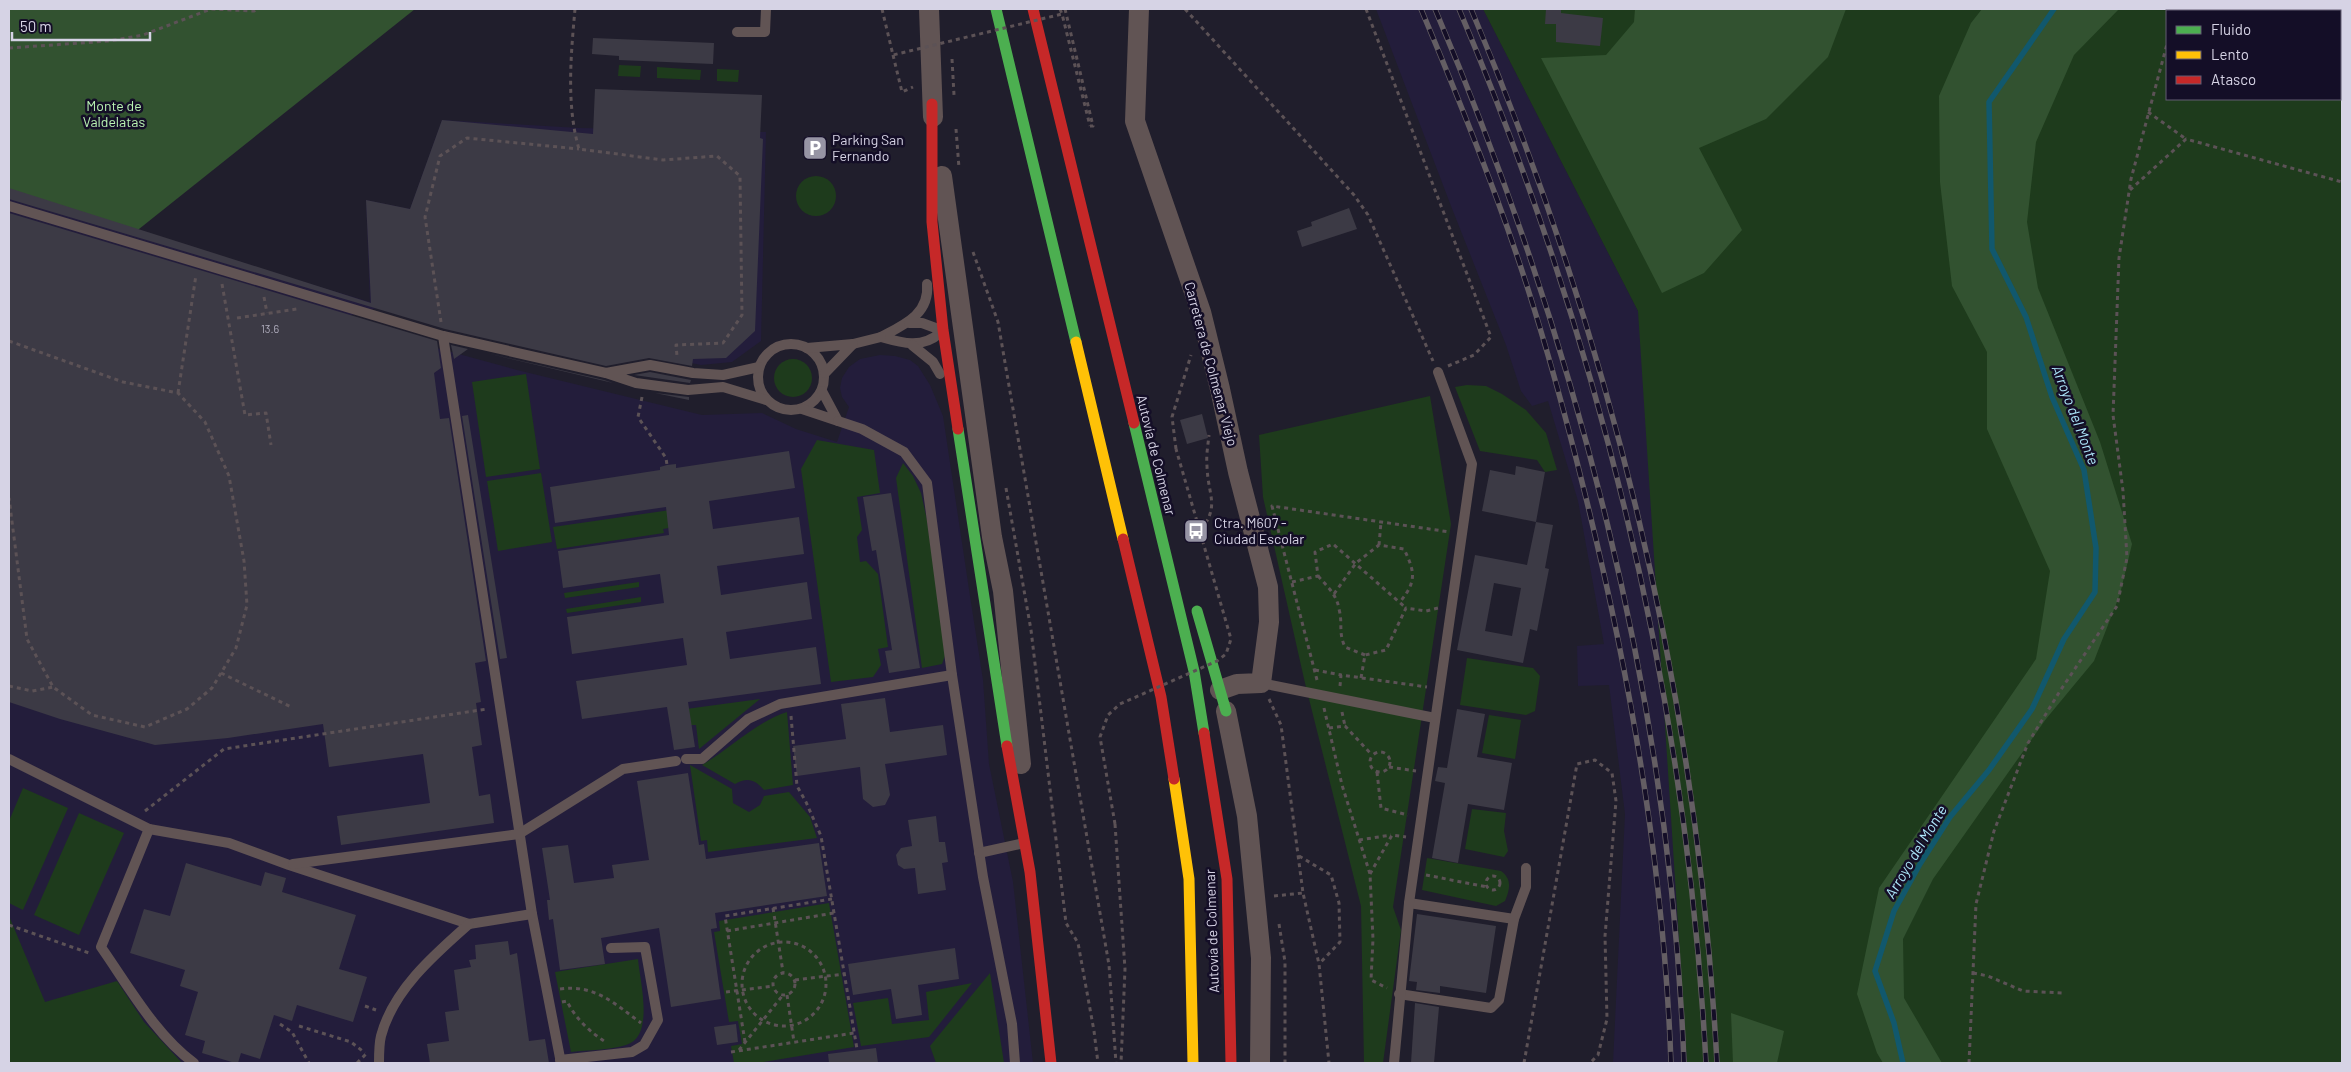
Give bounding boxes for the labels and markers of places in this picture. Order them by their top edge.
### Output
place label: Parking San Fernando [832,131,904,164]
parking icon: Parking San Fernando [802,135,828,161]
place label: Ctra. M607 - Ciudad Escolar [1214,514,1304,547]
bus stop icon: Ctra. M607 - Ciudad Escolar [1183,518,1209,544]

